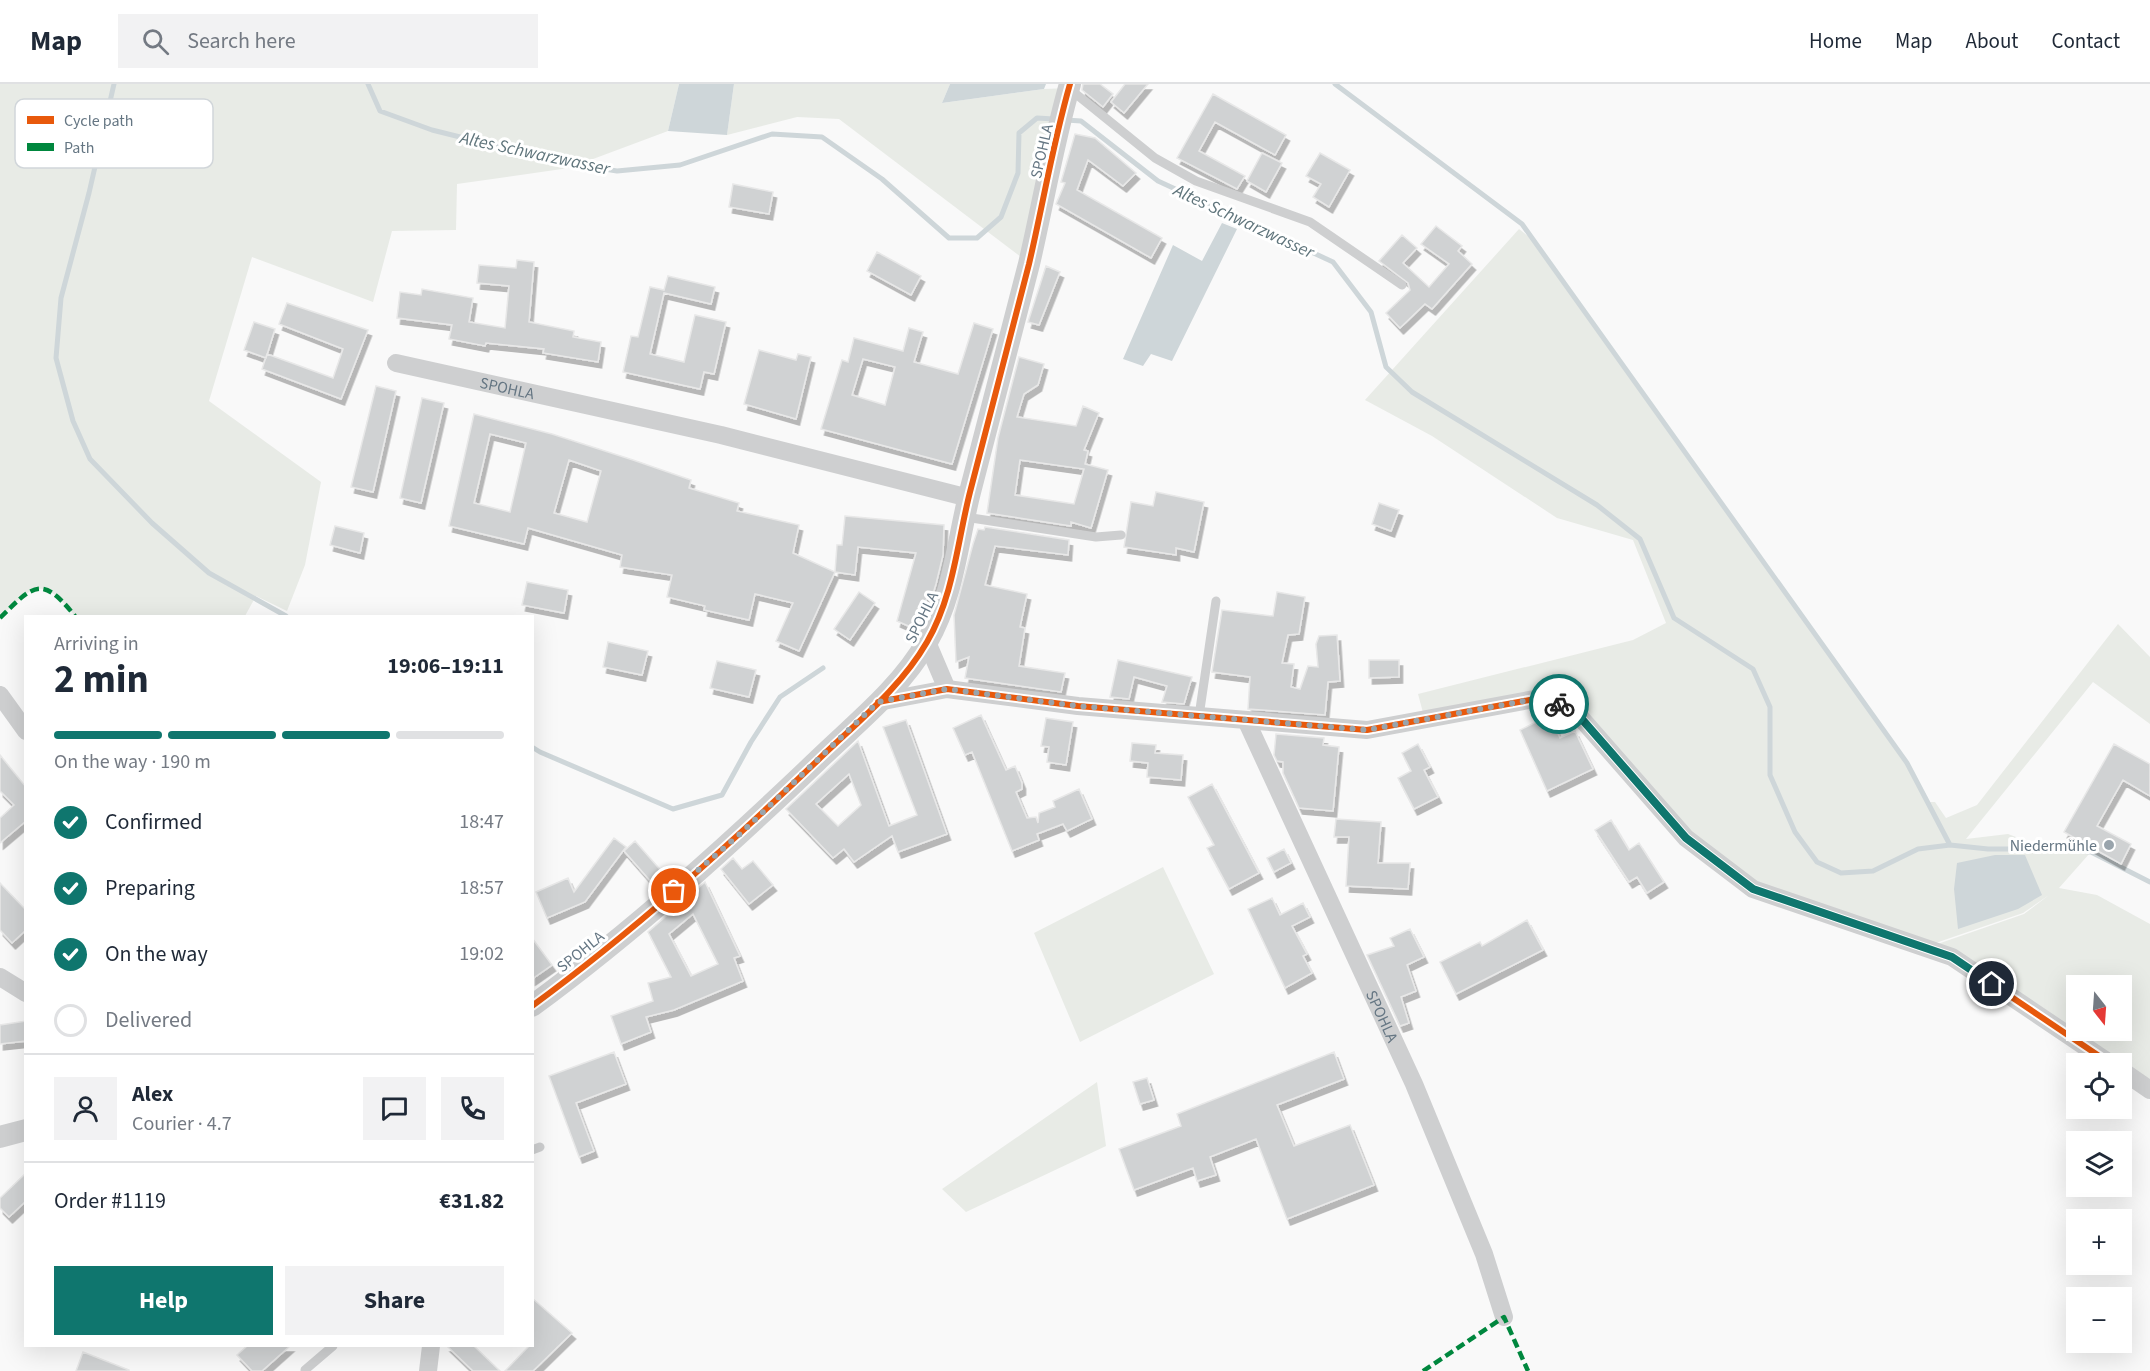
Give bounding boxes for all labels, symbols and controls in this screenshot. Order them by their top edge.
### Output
search box [118,14,538,68]
text: Map [30,21,82,61]
icon: search [139,25,172,58]
text: Search here [187,25,296,57]
text: Home [1809,26,1862,56]
text: Map [1895,26,1933,56]
text: About [1966,26,2018,56]
text: Contact [2051,26,2120,56]
legend [15,99,213,168]
text: Cycle path [64,110,133,132]
street label: SPOHLA [1025,122,1059,181]
water label: Altes Schwarzwasser [457,125,613,182]
text: Path [64,137,94,159]
water label: Altes Schwarzwasser [1169,178,1319,265]
street label: SPOHLA [478,372,537,405]
street label: SPOHLA [900,588,944,647]
text: Arriving in [54,630,139,658]
text: 19:06–19:11 [387,650,504,682]
text: 2 min [54,652,149,708]
courier [1529,674,1589,734]
icon: bike [1543,688,1576,721]
text: On the way · 190 m [54,748,211,776]
icon: check [54,806,87,839]
text: Confirmed [105,806,202,838]
text: 18:47 [459,808,504,836]
place label: Niedermühle [2010,835,2097,857]
marker: Niedermühle [2102,838,2116,852]
pin [648,865,699,916]
icon: check [54,872,87,905]
text: Preparing [105,872,195,904]
text: 18:57 [459,874,504,902]
icon: bag [657,874,690,907]
street label: SPOHLA [552,926,609,978]
icon: check [54,938,87,971]
text: On the way [105,938,208,970]
text: 19:02 [459,940,504,968]
pin [1966,958,2017,1009]
icon: home [1975,967,2008,1000]
north arrow [2066,975,2132,1041]
map controls [2066,975,2132,1353]
street label: SPOHLA [1360,987,1403,1046]
text: Delivered [105,1004,192,1036]
button: locate [2066,1053,2132,1119]
button: person [54,1077,117,1140]
button: chat [363,1077,426,1140]
button: phone [441,1077,504,1140]
text: Alex [132,1078,173,1110]
text: Courier · 4.7 [132,1110,232,1138]
button: layers [2066,1131,2132,1197]
text: Order #1119 [54,1185,166,1217]
text: €31.82 [439,1185,504,1217]
button: + [2066,1209,2132,1275]
button: Help [54,1266,273,1335]
button: Share [285,1266,504,1335]
button: − [2066,1287,2132,1353]

